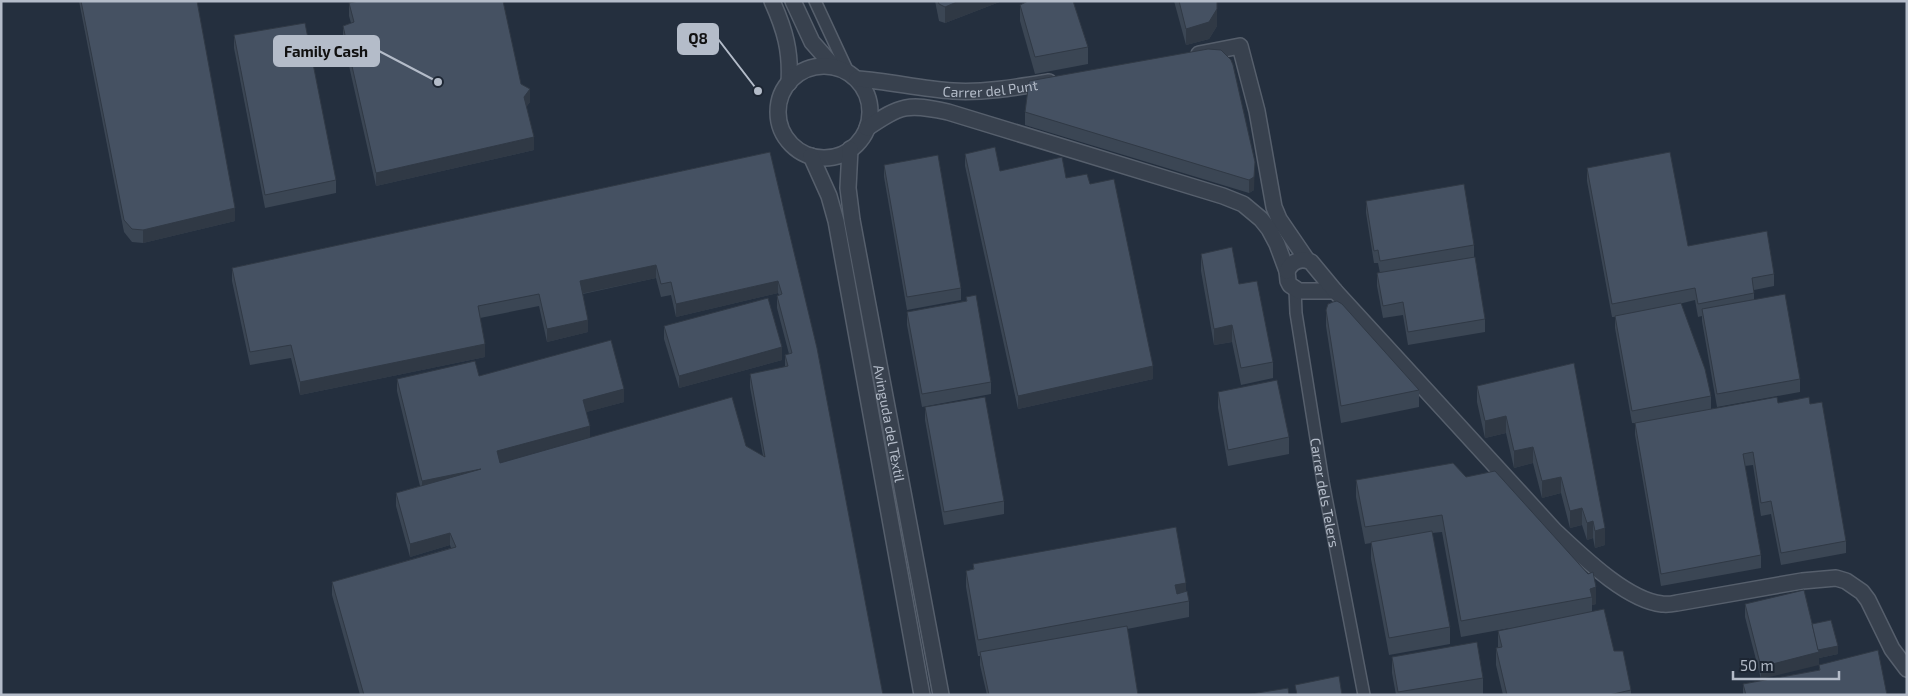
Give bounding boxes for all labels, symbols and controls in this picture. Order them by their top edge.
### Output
callout: Q8 [678,24,718,54]
text: Q8 [688,29,708,48]
callout: Family Cash [274,36,379,66]
text: Family Cash [284,42,368,61]
street label: Carrer del Punt [942,75,1039,100]
street label: Avinguda del Tèxtil [871,363,910,484]
street label: Carrer dels Telers [1308,437,1344,549]
scale bar [1733,648,1839,680]
text: 50 m [1740,656,1774,674]

